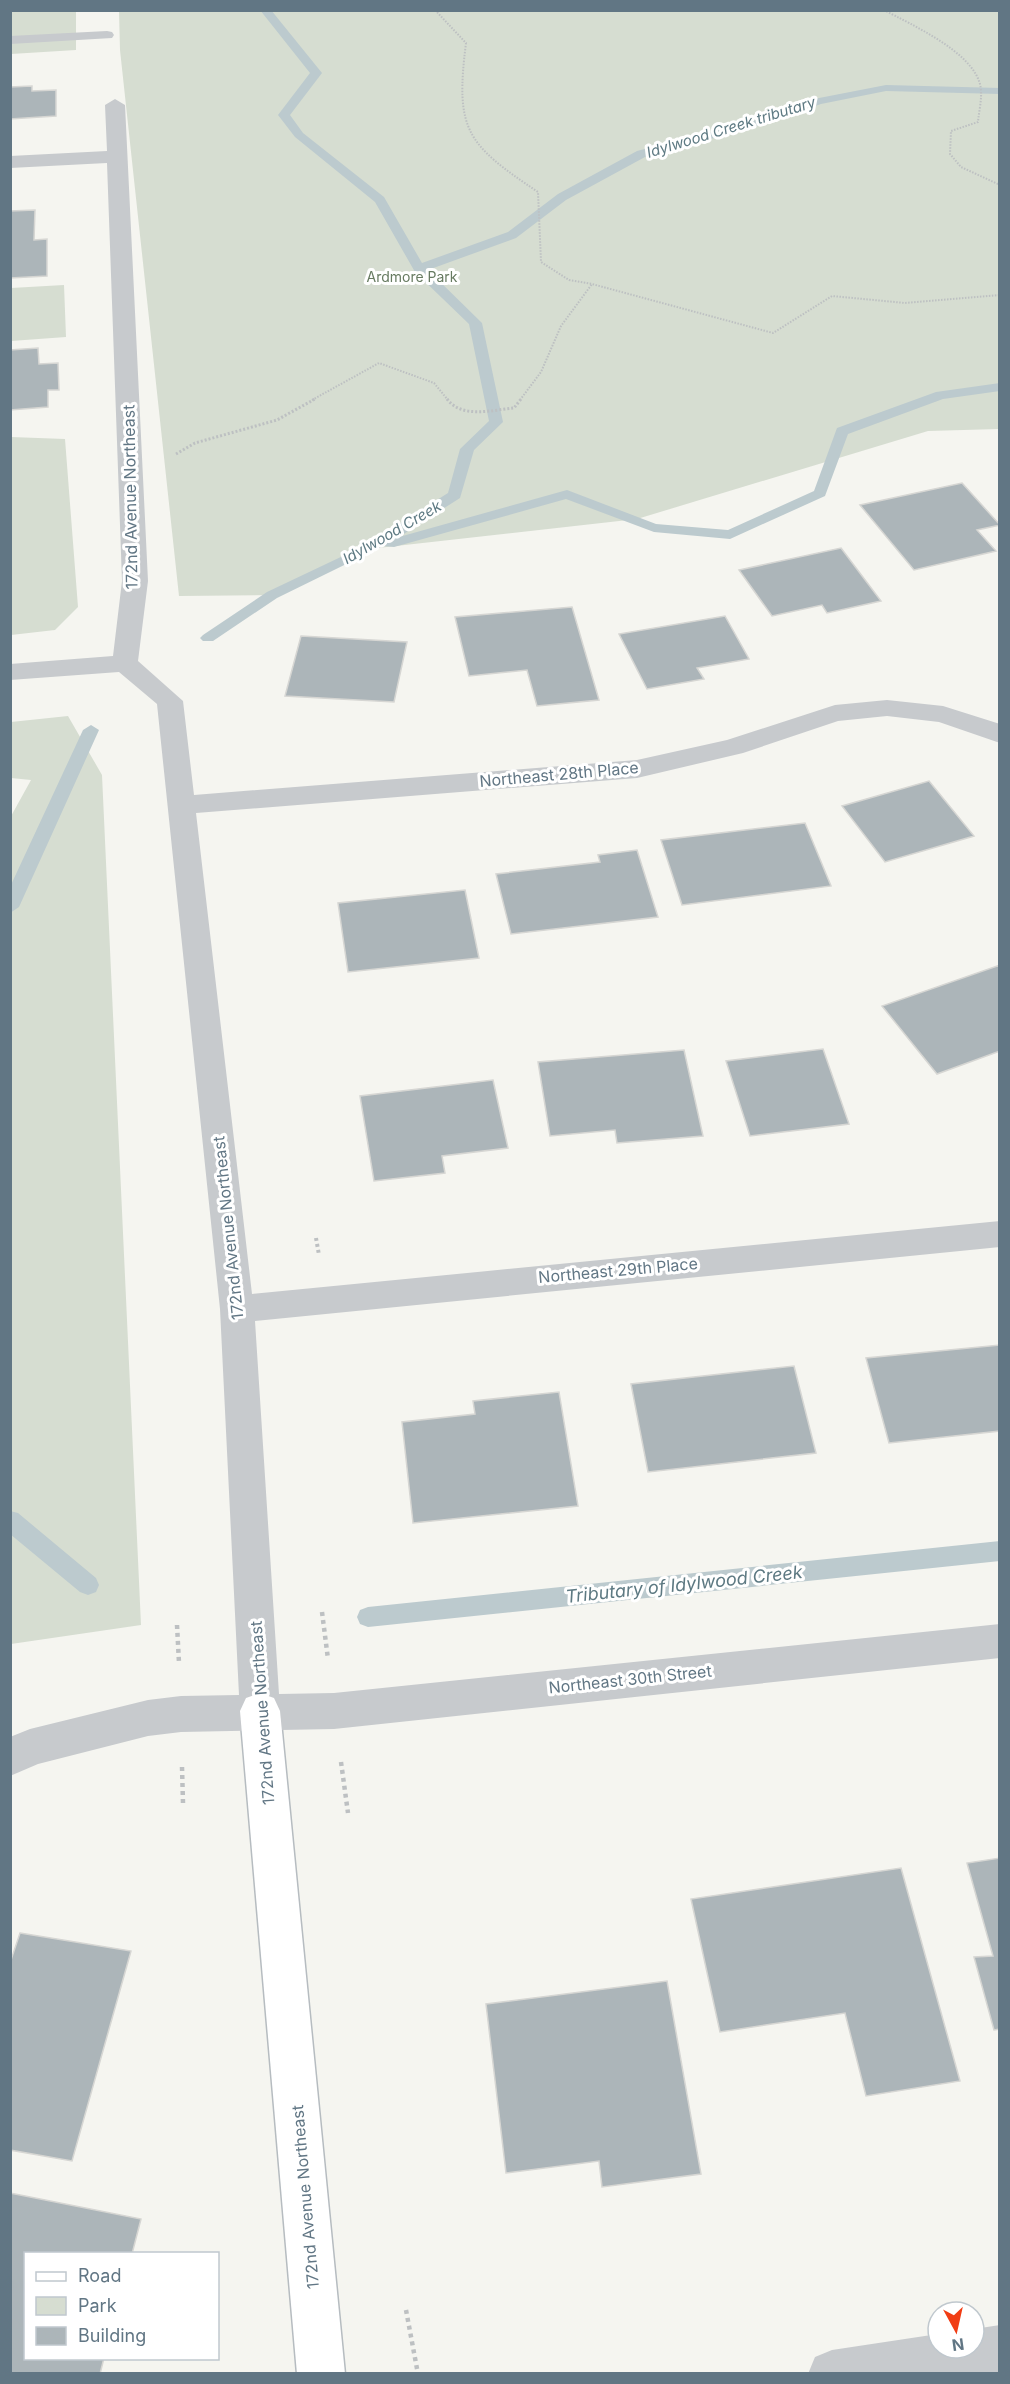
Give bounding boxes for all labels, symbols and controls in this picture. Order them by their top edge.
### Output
water label: Idylwood Creek tributary [644,92,818,162]
park label: Ardmore Park [366,268,458,285]
street label: 172nd Avenue Northeast [118,405,142,589]
water label: Idylwood Creek [339,496,445,568]
street label: Northeast 28th Place [479,757,639,791]
street label: 172nd Avenue Northeast [208,1135,248,1321]
street label: Northeast 29th Place [537,1253,699,1287]
water label: Tributary of Idylwood Creek [564,1561,805,1607]
street label: 172nd Avenue Northeast [246,1620,278,1806]
street label: Northeast 30th Street [547,1660,713,1698]
street label: 172nd Avenue Northeast [287,2104,323,2290]
legend [24,2252,219,2360]
text: Road [78,2265,121,2286]
text: Park [78,2295,117,2316]
north arrow [926,2300,986,2360]
text: Building [78,2325,146,2346]
text: N [951,2334,966,2356]

